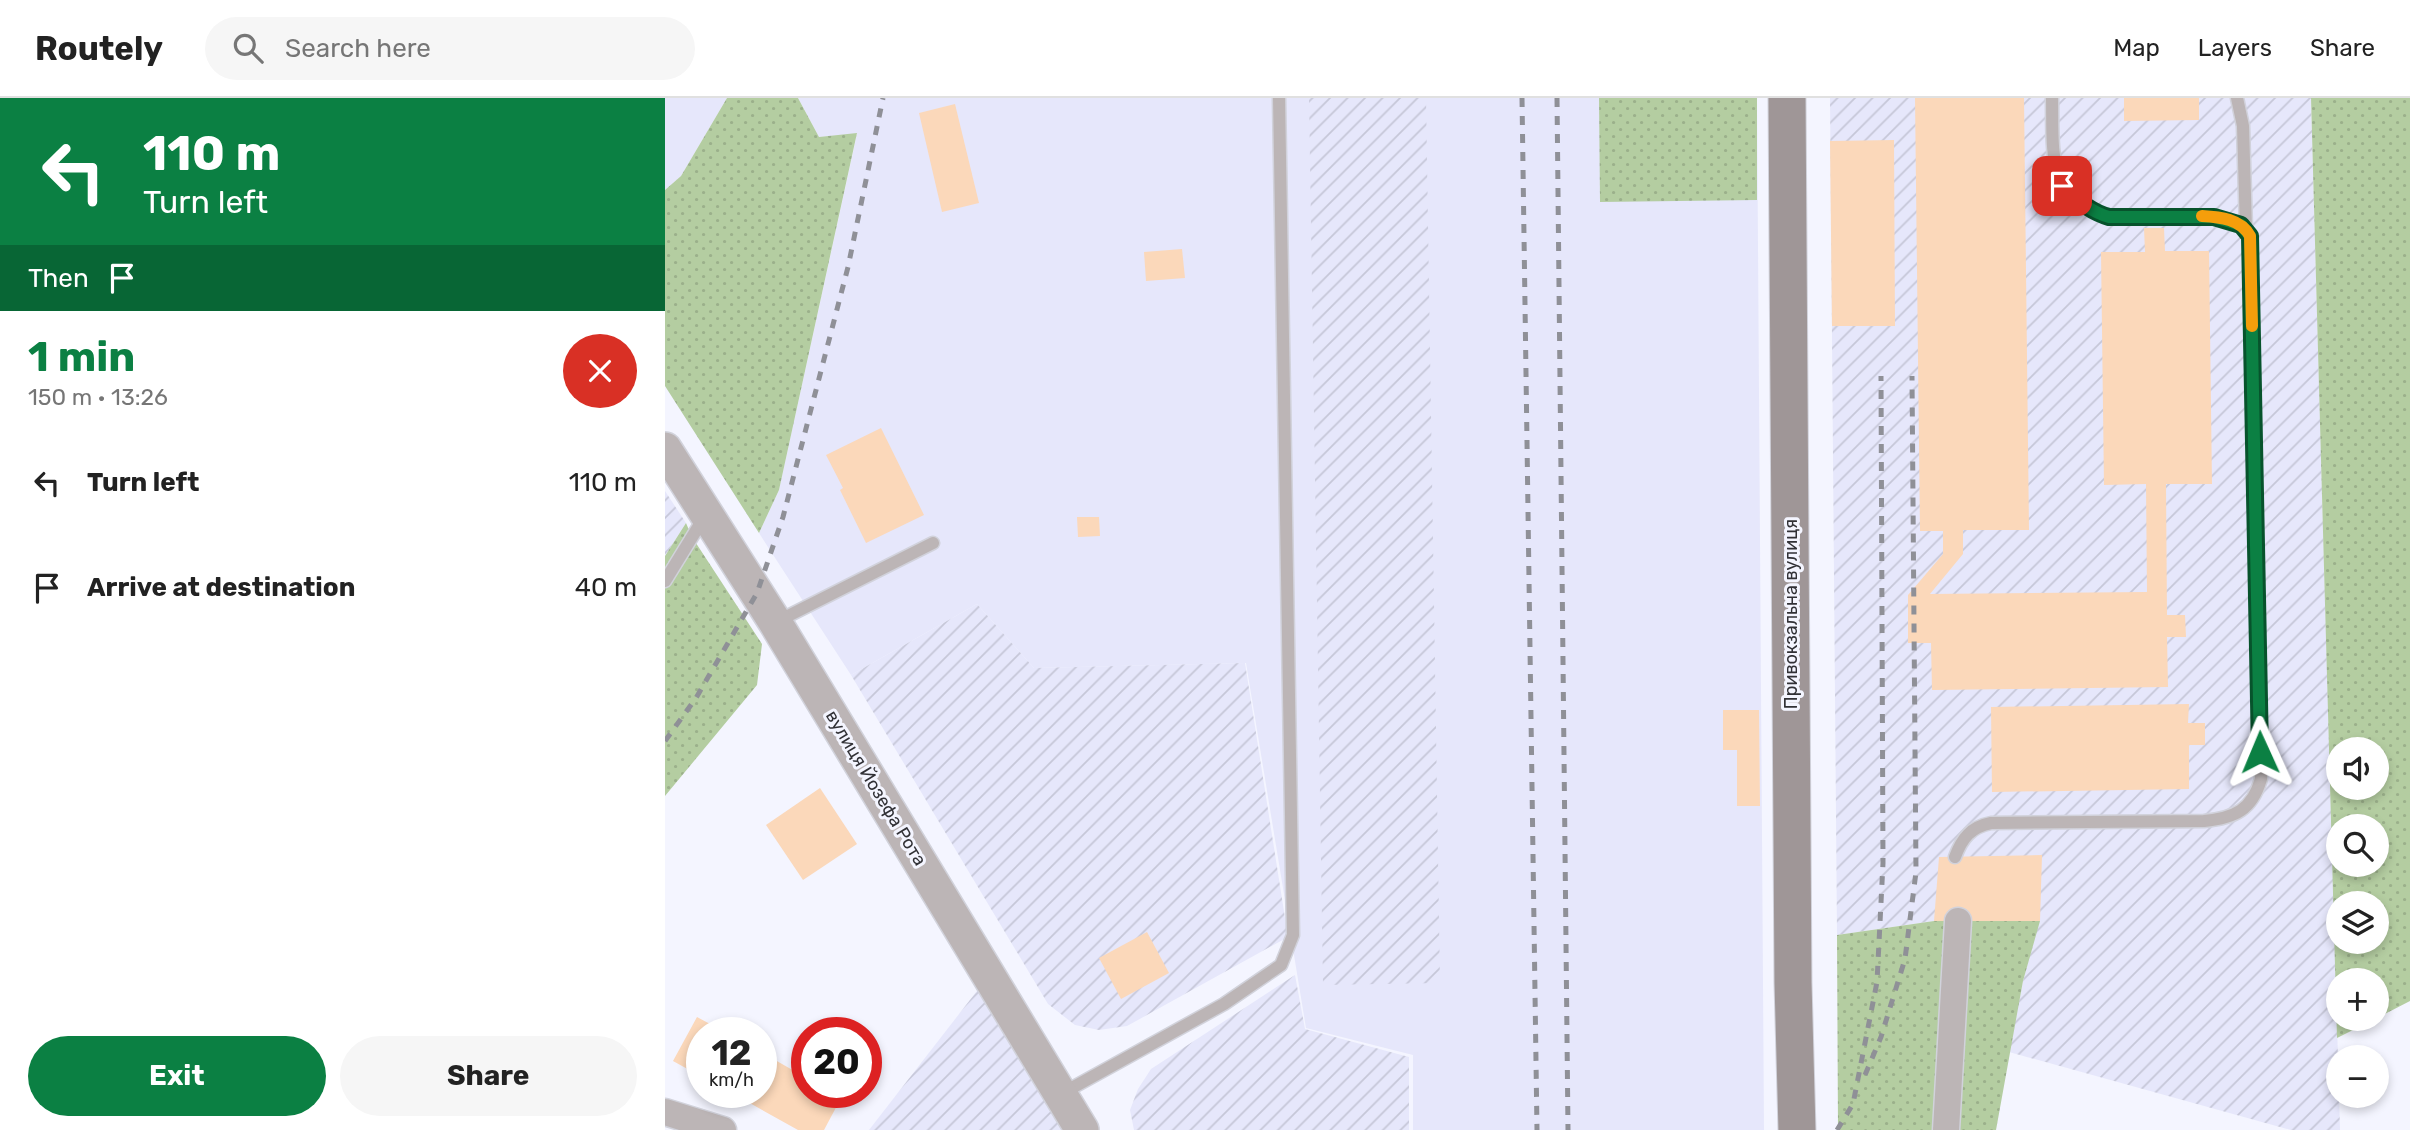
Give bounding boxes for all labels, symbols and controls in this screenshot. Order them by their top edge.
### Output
search box [205,17,695,80]
text: Routely [35,29,163,68]
icon: search [229,29,267,67]
text: Search here [285,33,431,64]
text: Map [2113,34,2160,62]
text: Layers [2198,34,2272,62]
text: Share [2310,34,2375,62]
text: 110 m [143,124,280,182]
icon: left [28,126,119,217]
pin [2032,156,2092,216]
icon: arrive [2043,167,2081,205]
text: Turn left [143,183,268,221]
icon: arrive [103,259,141,297]
text: Then [28,263,89,294]
text: 1 min [28,332,135,382]
button: close [563,334,637,408]
text: 150 m · 13:26 [28,383,168,411]
icon: left [28,464,66,502]
text: Turn left [87,467,199,498]
text: 110 m [569,467,637,498]
street label: Привокзальна вулиця [1780,519,1802,709]
icon: arrive [28,569,66,607]
text: Arrive at destination [87,572,355,603]
text: 40 m [575,572,637,603]
street label: вулиця Йозефа Рота [821,706,931,870]
position arrow [2223,715,2297,789]
map controls [2326,737,2389,1108]
button: sound [2326,737,2389,800]
button: search [2326,814,2389,877]
button: layers [2326,891,2389,954]
button: + [2326,968,2389,1031]
speed limit sign: 20 [791,1017,882,1108]
text: 12 [711,1032,752,1074]
button: Exit [28,1036,326,1116]
button: Share [340,1036,637,1116]
button: − [2326,1045,2389,1108]
text: km/h [709,1069,754,1091]

